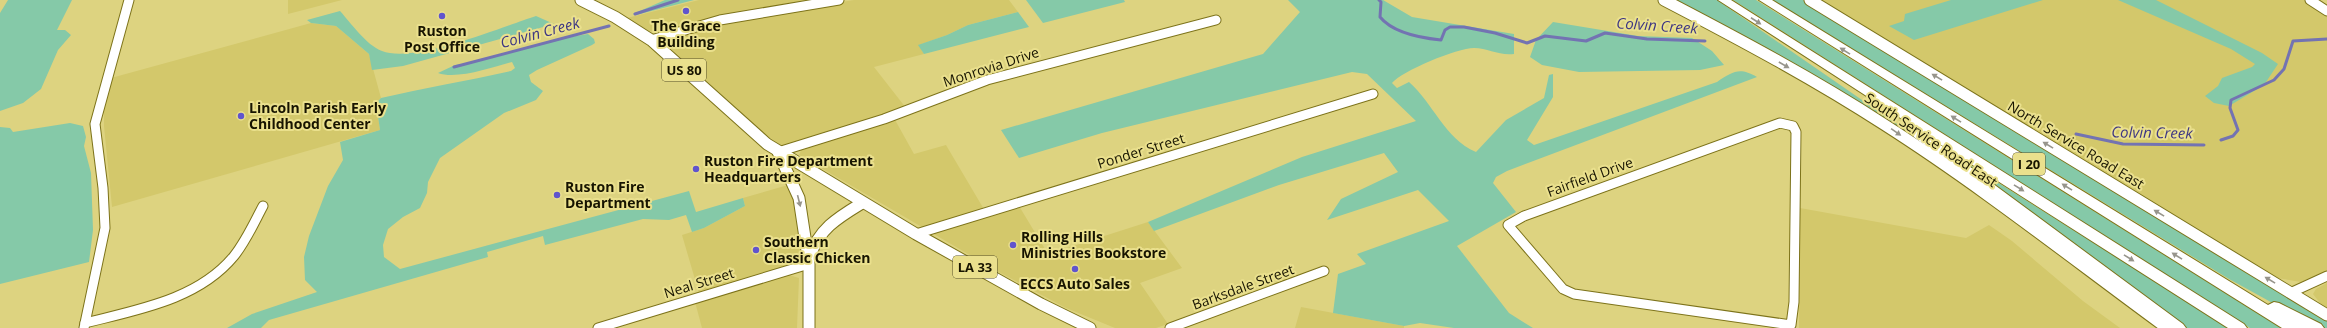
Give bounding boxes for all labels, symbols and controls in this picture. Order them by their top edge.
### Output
marker: The Grace Building [681,6,691,16]
marker: Ruston Post Office [437,11,447,21]
water label: Colvin Creek [498,12,582,52]
water label: Colvin Creek [1616,12,1699,38]
place label: The Grace Building [651,16,721,51]
one-way arrow [1751,17,1761,25]
place label: Ruston Post Office [404,21,480,56]
street label: Monrovia Drive [940,42,1041,91]
one-way arrow [1840,47,1851,54]
road number: US 80 [662,59,706,81]
one-way arrow [1778,62,1790,69]
one-way arrow [1931,74,1943,81]
street label: South Service Road East [1861,88,2001,191]
street label: North Service Road East [2004,96,2148,193]
place label: Lincoln Parish Early Childhood Center [249,98,386,133]
marker: Lincoln Parish Early Childhood Center [236,111,246,121]
one-way arrow [1951,115,1961,123]
water label: Colvin Creek [2111,121,2193,143]
street label: Ponder Street [1095,128,1187,173]
one-way arrow [1890,128,1901,136]
one-way arrow [2043,141,2053,149]
place label: Ruston Fire Department Headquarters [704,151,873,186]
street label: Fairfield Drive [1544,152,1636,201]
road number: I 20 [2013,153,2045,175]
marker: Ruston Fire Department Headquarters [691,164,701,174]
place label: Ruston Fire Department [565,177,651,212]
one-way arrow [2061,184,2073,191]
one-way arrow [2013,185,2025,192]
marker: Ruston Fire Department [552,190,562,200]
one-way arrow [796,195,802,207]
one-way arrow [2153,209,2165,216]
place label: Rolling Hills Ministries Bookstore [1021,227,1166,262]
place label: Southern Classic Chicken [764,232,870,267]
marker: Rolling Hills Ministries Bookstore [1008,240,1018,250]
marker: Southern Classic Chicken [751,245,761,255]
one-way arrow [2171,252,2183,259]
one-way arrow [2124,254,2134,262]
road number: LA 33 [953,256,997,278]
street label: Barksdale Street [1189,259,1296,314]
street label: Neal Street [661,263,736,302]
marker: ECCS Auto Sales [1070,264,1080,274]
place label: ECCS Auto Sales [1020,274,1130,293]
one-way arrow [2264,277,2276,284]

